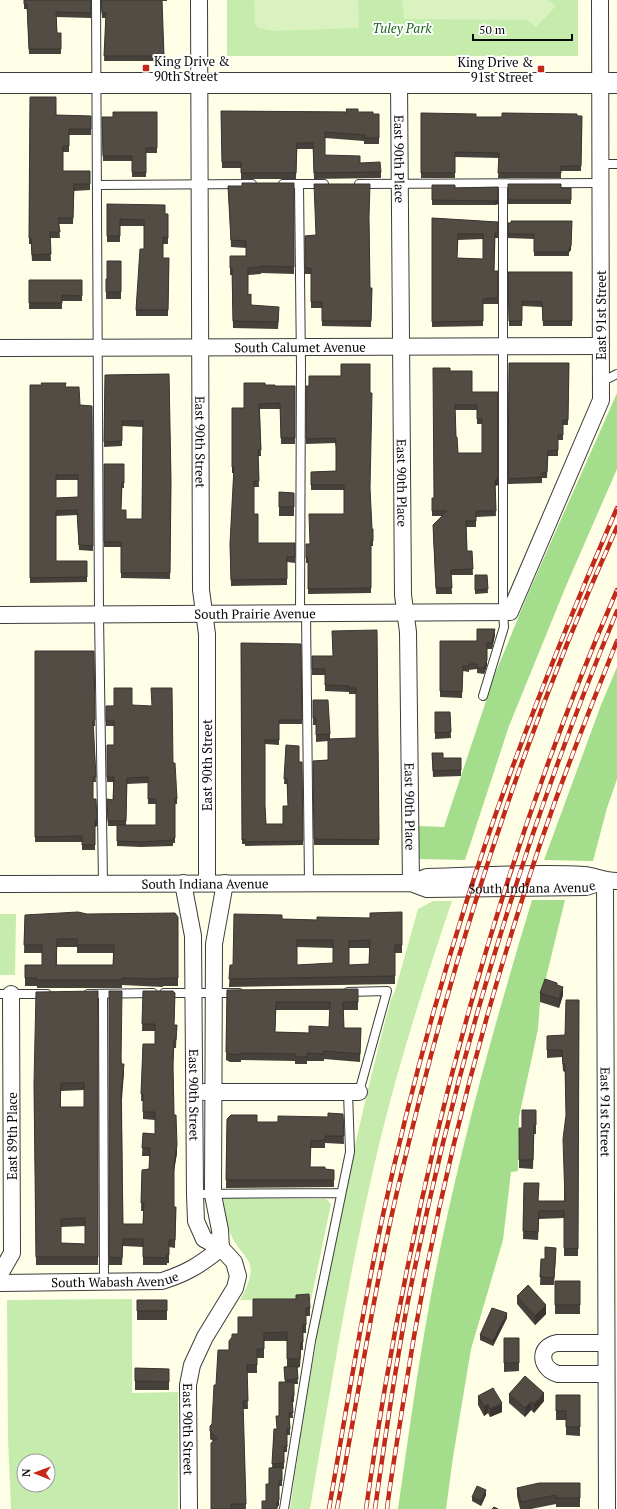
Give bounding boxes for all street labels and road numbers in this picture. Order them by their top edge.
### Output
street label: East 90th Place [390,115,409,203]
street label: East 91st Street [592,270,610,360]
street label: South Calumet Avenue [234,338,366,356]
street label: East 90th Street [191,396,210,488]
street label: East 90th Place [393,439,411,527]
street label: South Prairie Avenue [194,604,316,623]
street label: East 90th Street [198,719,216,811]
street label: East 90th Place [401,763,420,851]
street label: South Indiana Avenue [141,874,269,893]
street label: South Indiana Avenue [468,876,598,897]
street label: East 90th Street [185,1049,204,1141]
street label: East 91st Street [597,1067,615,1157]
street label: East 89th Place [3,1092,21,1180]
street label: South Wabash Avenue [51,1267,181,1291]
street label: East 90th Street [179,1383,198,1476]

